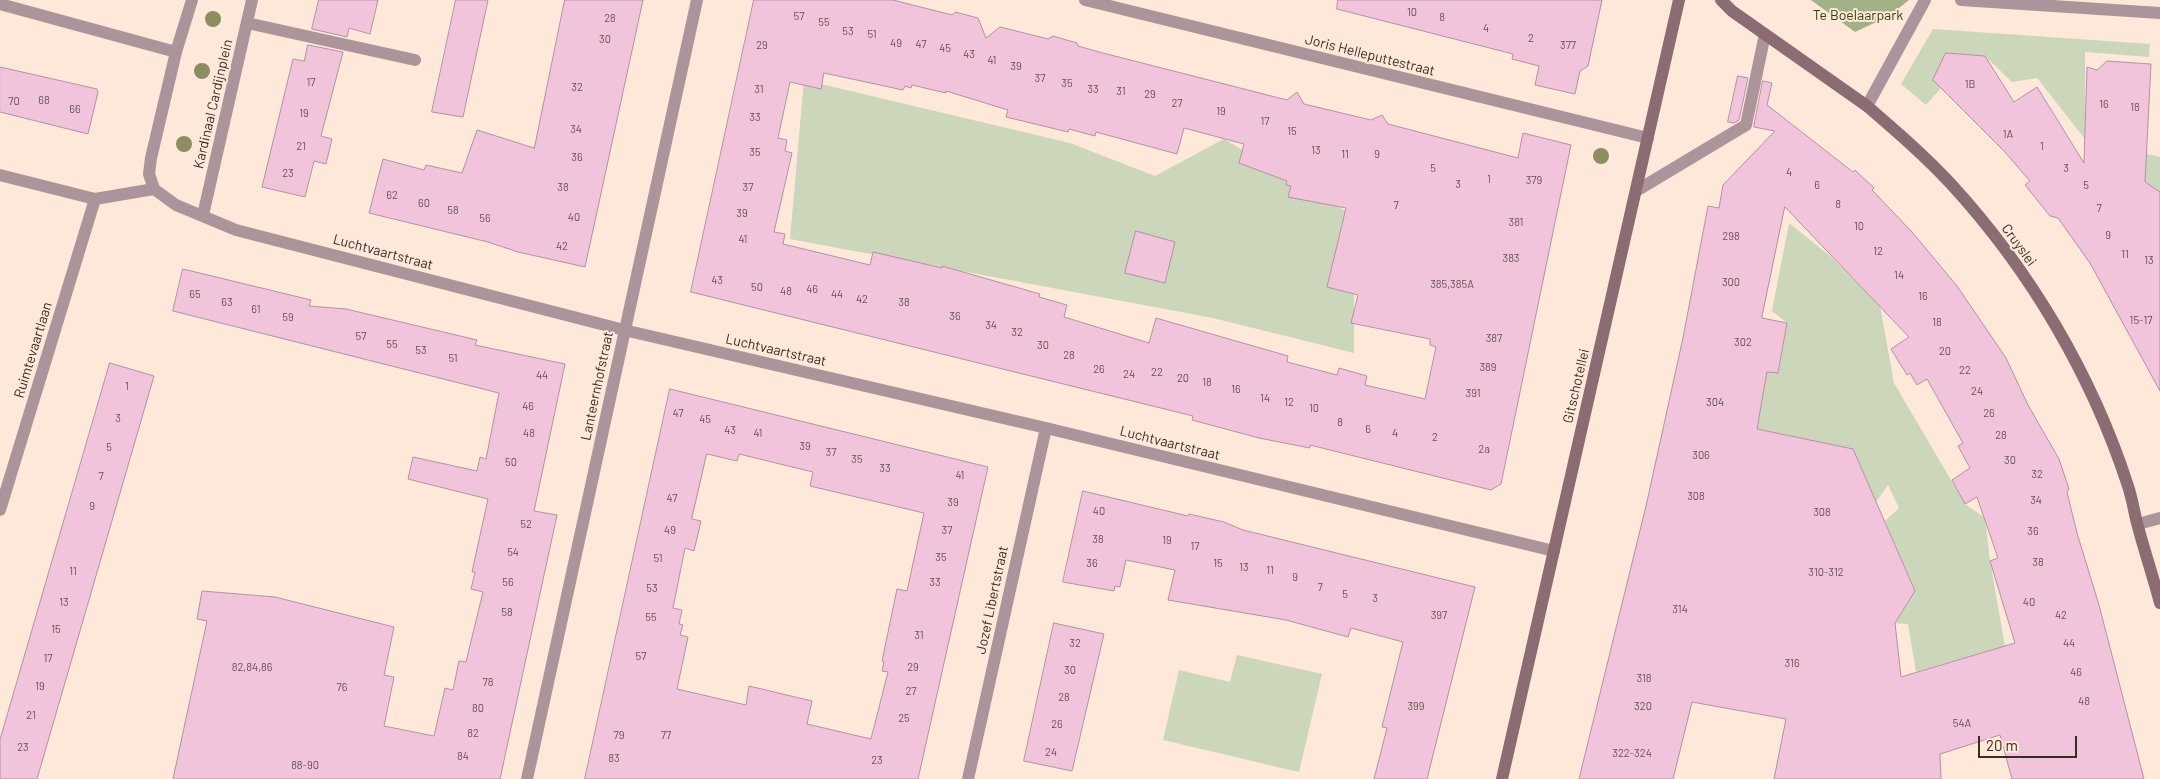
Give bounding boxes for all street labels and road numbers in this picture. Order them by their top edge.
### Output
street label: Joris Helleputtestraat [1303,31,1437,79]
street label: Kardinaal Cardijnplein [190,38,236,170]
street label: Cruyslei [1998,221,2040,269]
street label: Luchtvaartstraat [331,231,435,273]
street label: Ruimtevaartlaan [10,300,56,400]
street label: Lanteernhofstraat [577,330,617,442]
street label: Luchtvaartstraat [724,330,828,370]
street label: Gitschotellei [1559,347,1593,425]
street label: Luchtvaartstraat [1118,422,1222,464]
street label: Jozef Libertstraat [972,544,1012,656]

